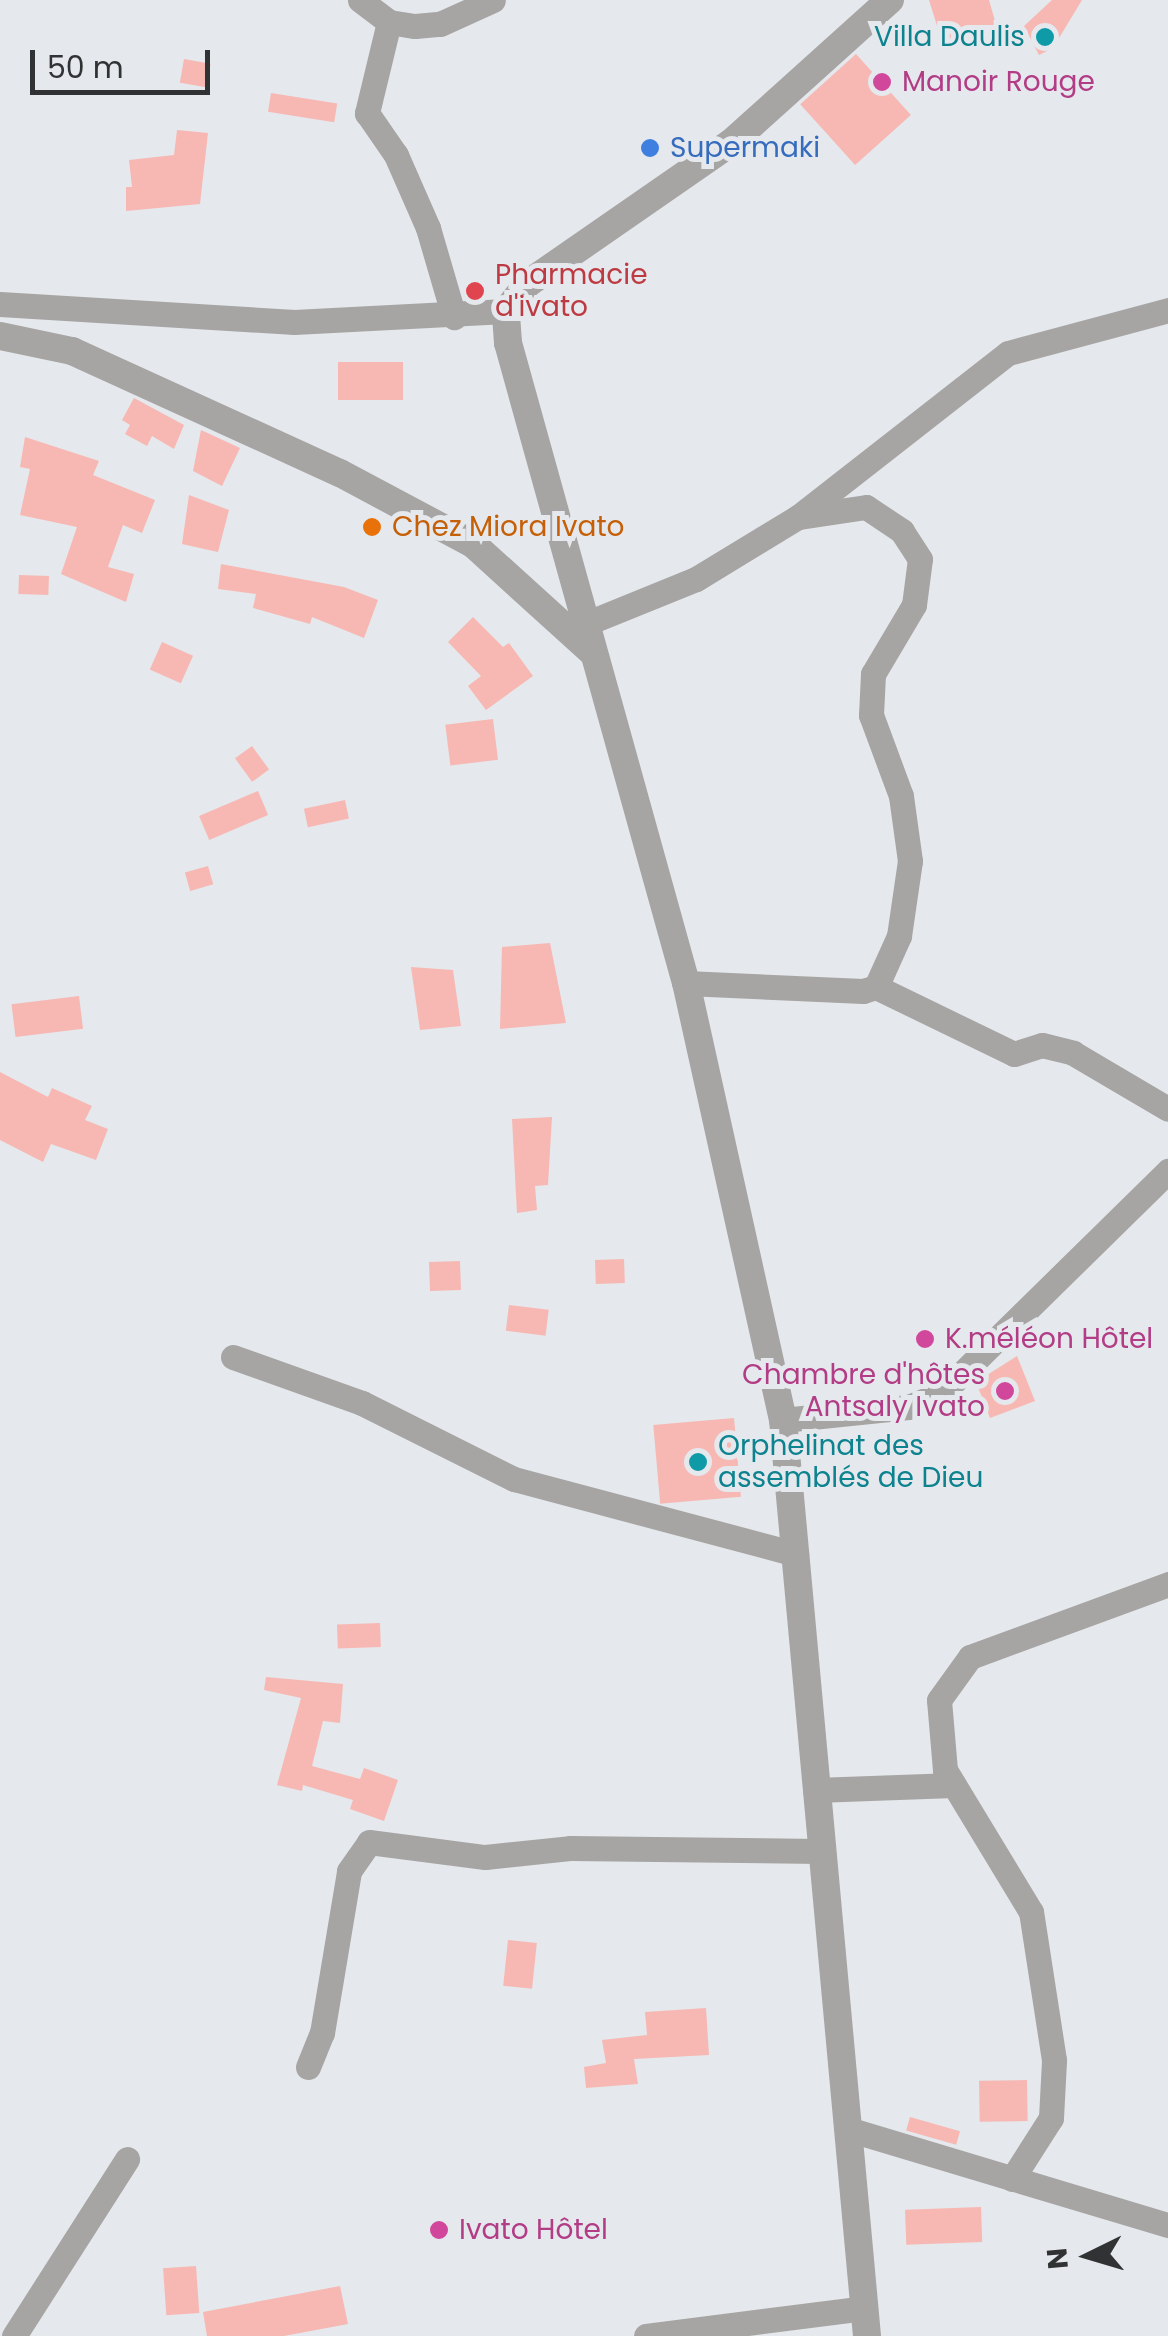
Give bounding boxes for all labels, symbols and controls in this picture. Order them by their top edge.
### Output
place label: Villa Daulis [874,20,1025,54]
marker: Villa Daulis [1034,26,1056,48]
scale bar [35,30,215,92]
text: 50 m [47,46,124,89]
place label: Manoir Rouge [902,65,1095,99]
marker: Manoir Rouge [871,71,893,93]
place label: Supermaki [670,131,820,165]
marker: Supermaki [639,137,661,159]
place label: Pharmacie d'ivato [495,258,648,324]
marker: Pharmacie d'ivato [464,280,486,302]
place label: Chez Miora Ivato [392,510,625,544]
marker: Chez Miora Ivato [361,516,383,538]
place label: K.méléon Hôtel [945,1322,1153,1356]
marker: K.méléon Hôtel [914,1328,936,1350]
place label: Chambre d'hôtes Antsaly Ivato [742,1358,985,1424]
marker: Chambre d'hôtes Antsaly Ivato [994,1380,1016,1402]
place label: Orphelinat des assemblés de Dieu [718,1429,983,1495]
marker: Orphelinat des assemblés de Dieu [687,1451,709,1473]
north arrow [1038,2206,1138,2306]
place label: Ivato Hôtel [459,2213,608,2247]
marker: Ivato Hôtel [428,2219,450,2241]
text: N [1037,2246,1078,2271]

